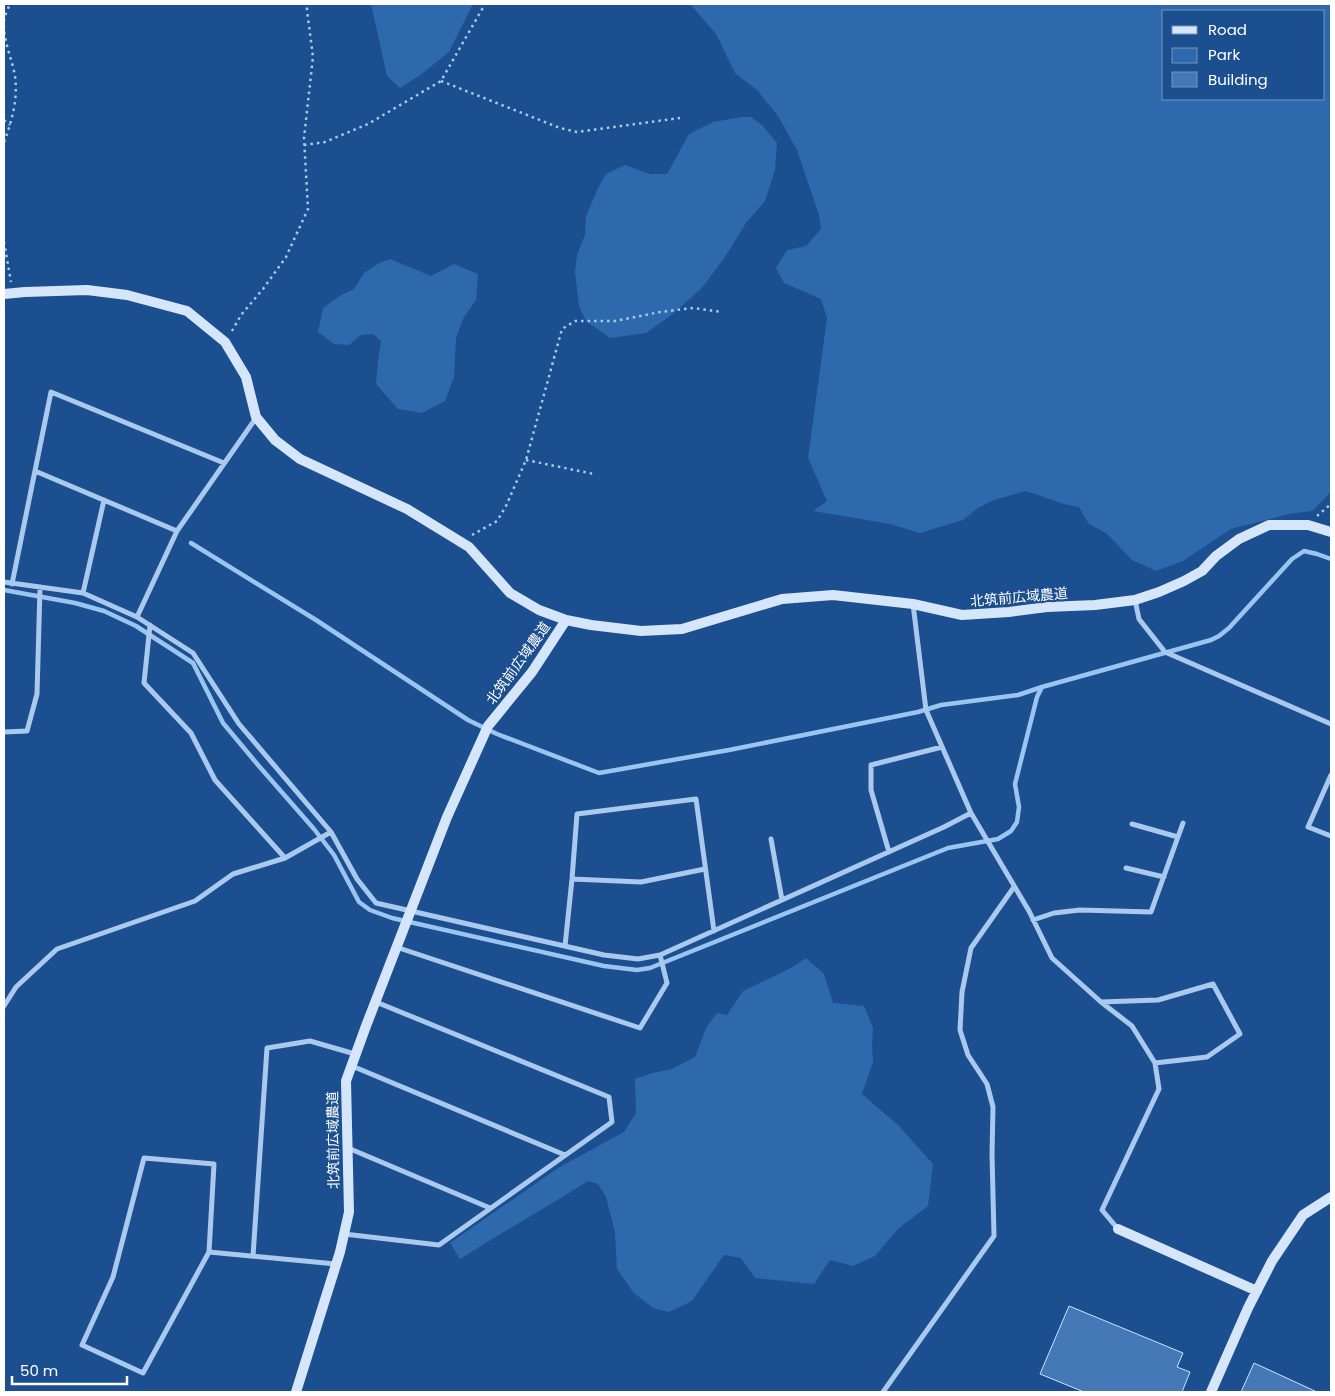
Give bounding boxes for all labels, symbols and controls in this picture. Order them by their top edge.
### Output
legend [1162,10,1325,100]
text: Road [1208,19,1247,40]
text: Park [1208,44,1240,65]
text: Building [1208,69,1268,90]
street label: 北筑前広域農道 [969,583,1069,611]
street label: 北筑前広域農道 [481,617,555,709]
street label: 北筑前広域農道 [322,1091,344,1189]
scale bar [12,1354,128,1386]
text: 50 m [20,1360,58,1381]

